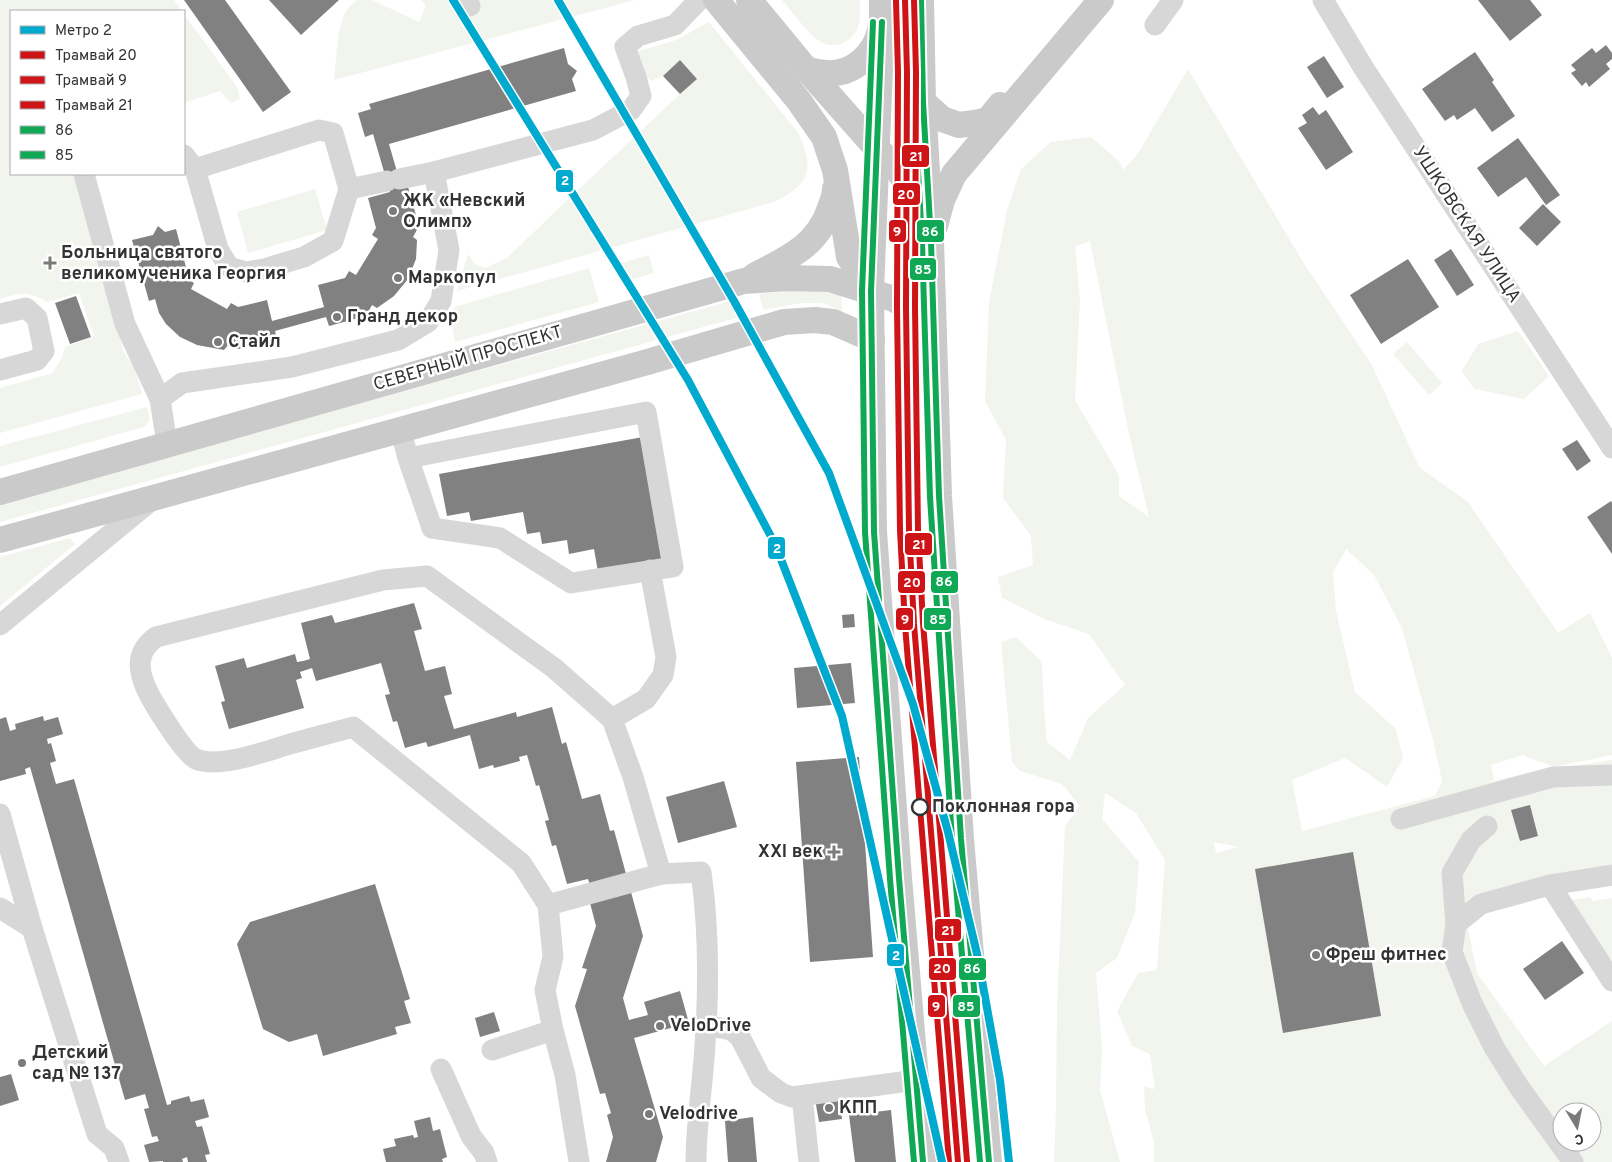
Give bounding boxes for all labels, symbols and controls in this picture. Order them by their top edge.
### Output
legend [10,10,185,175]
text: Метро 2 [55,22,112,41]
text: Трамвай 20 [55,47,137,66]
text: Трамвай 9 [55,72,127,91]
text: Трамвай 21 [55,97,133,116]
text: 86 [55,122,73,141]
street label: УШКОВСКАЯ УЛИЦА [1407,142,1525,308]
line badge: 21 [901,144,930,168]
text: 85 [55,147,73,166]
text: 21 [909,149,923,166]
line badge: 2 [555,169,574,193]
text: 2 [561,173,569,190]
line badge: 20 [892,182,921,206]
text: 20 [897,187,915,204]
place label: ЖК «Невский Олимп» [403,190,525,234]
marker: ЖК «Невский Олимп» [387,205,399,217]
line badge: 9 [888,219,907,243]
line badge: 86 [916,219,945,243]
text: 9 [893,224,901,241]
text: 86 [921,224,939,241]
place label: Больница святого великомученика Георгия [61,242,286,286]
marker: Больница святого великомученика Георгия [43,256,57,270]
line badge: 85 [909,257,937,281]
text: 85 [914,262,932,279]
place label: Маркопул [408,267,496,290]
marker: Маркопул [392,272,404,284]
place label: Гранд декор [347,306,458,329]
marker: Гранд декор [331,311,343,323]
street label: СЕВЕРНЫЙ ПРОСПЕКТ [370,319,565,397]
place label: Стайл [228,331,281,354]
marker: Стайл [212,336,224,348]
line badge: 21 [904,532,933,556]
line badge: 2 [767,536,786,560]
text: 21 [912,537,926,554]
text: 2 [773,541,781,558]
line badge: 20 [897,570,926,594]
line badge: 86 [930,570,959,594]
text: 86 [935,574,953,591]
text: 20 [903,575,921,592]
line badge: 9 [895,607,914,631]
line badge: 85 [923,607,952,631]
text: 9 [901,612,909,629]
text: 85 [929,612,947,629]
place label: Поклонная гора [932,796,1075,819]
marker: Поклонная гора [911,798,929,816]
place label: XXI век [758,841,823,864]
marker: XXI век [827,845,841,859]
line badge: 21 [934,918,962,942]
text: 21 [941,923,955,940]
line badge: 2 [886,943,905,967]
place label: Фреш фитнес [1326,944,1447,967]
text: 2 [892,948,900,965]
marker: Фреш фитнес [1310,949,1322,961]
line badge: 20 [928,957,957,981]
line badge: 86 [958,957,987,981]
text: 20 [933,961,951,978]
text: 86 [963,961,981,978]
line badge: 9 [927,994,946,1018]
line badge: 85 [952,994,981,1018]
text: 9 [932,999,940,1016]
text: 85 [957,999,975,1016]
place label: VeloDrive [670,1015,751,1038]
marker: VeloDrive [654,1020,666,1032]
place label: Детский сад № 137 [32,1042,121,1086]
marker: Детский сад № 137 [16,1057,28,1069]
place label: КПП [839,1097,877,1120]
marker: КПП [823,1102,835,1114]
north arrow [1552,1102,1602,1152]
place label: Velodrive [659,1103,738,1126]
marker: Velodrive [643,1108,655,1120]
text: С [1573,1129,1585,1147]

